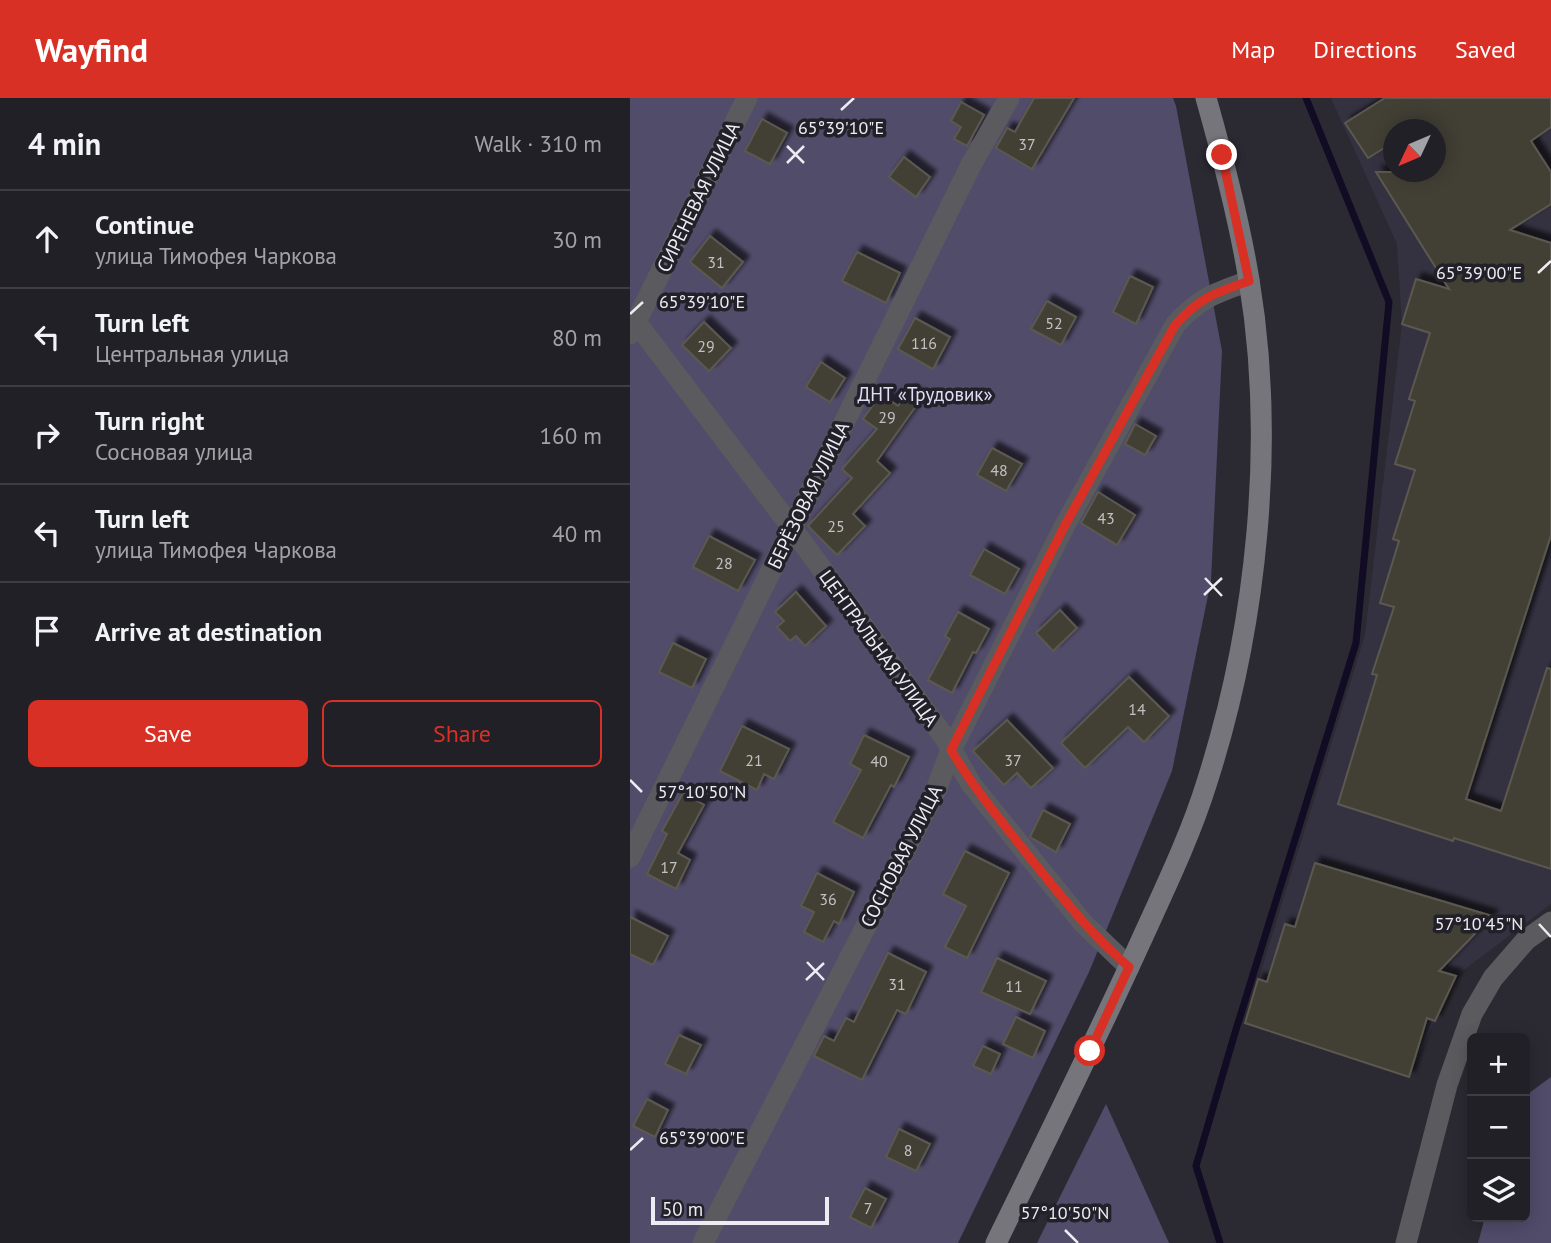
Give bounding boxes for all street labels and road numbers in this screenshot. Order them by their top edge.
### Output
street label: СИРЕНЕВАЯ УЛИЦА [651,118,745,276]
street label: БЕРЁЗОВАЯ УЛИЦА [762,417,854,573]
street label: ЦЕНТРАЛЬНАЯ УЛИЦА [814,565,944,731]
street label: СОСНОВАЯ УЛИЦА [855,781,947,931]

